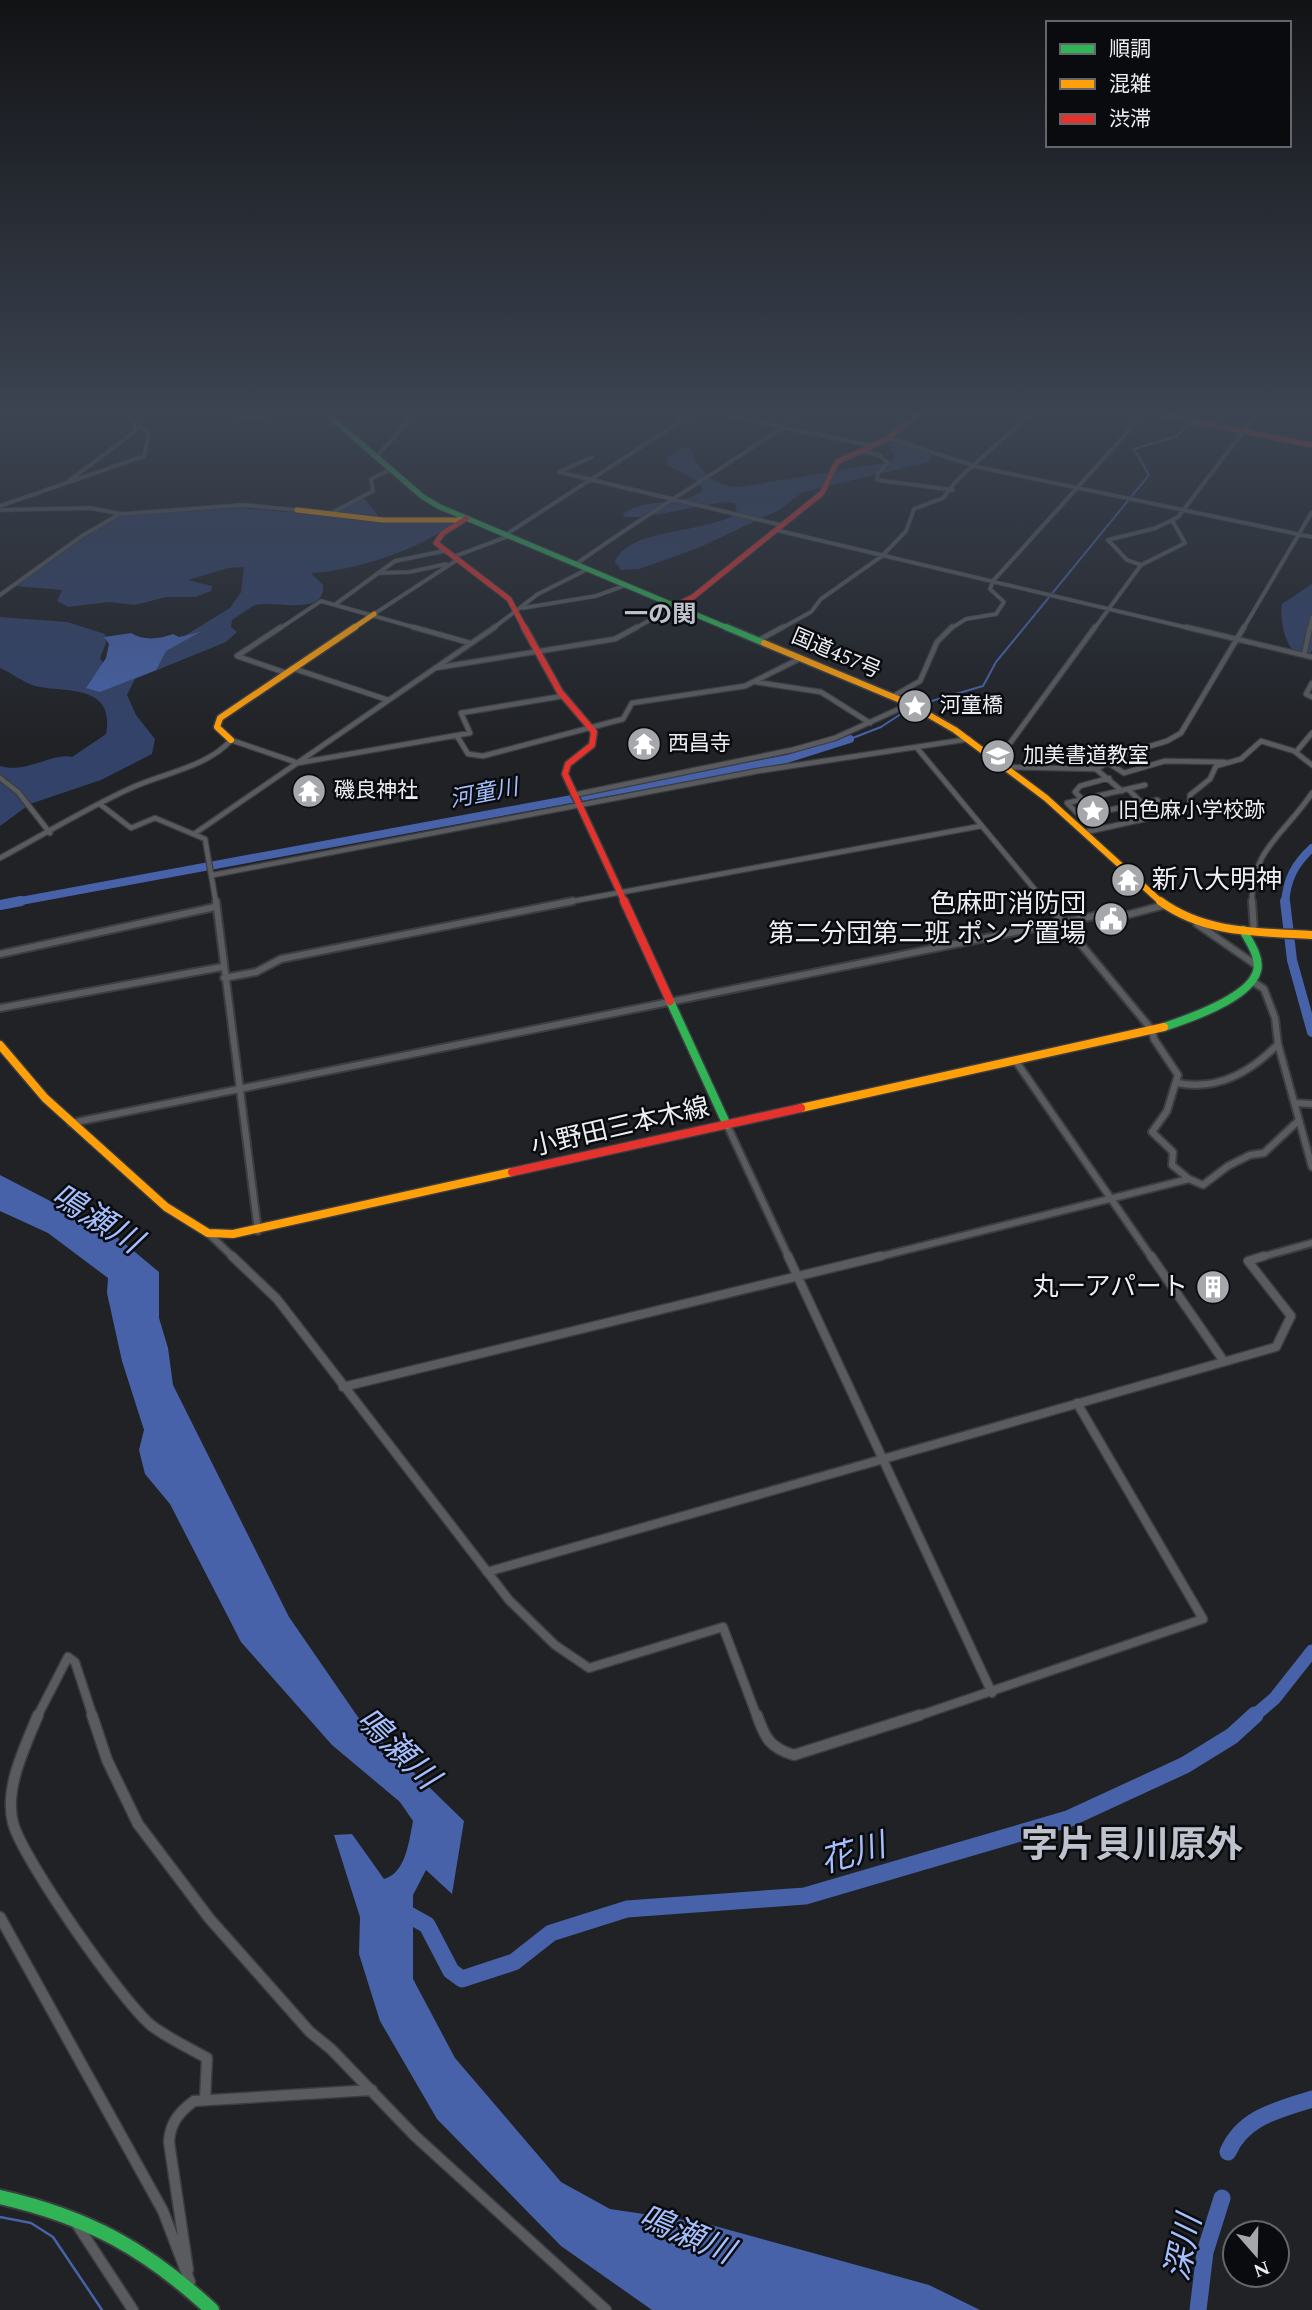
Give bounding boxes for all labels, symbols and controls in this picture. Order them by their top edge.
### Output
legend [1046,21,1291,147]
text: 順調 [1109,34,1151,66]
text: 混雑 [1109,69,1151,101]
text: 渋滞 [1109,104,1151,136]
district label: 一の関 [624,597,696,633]
street label: 国道457号 [786,621,886,687]
place icon: 河童橋 [896,687,934,725]
place label: 河童橋 [940,690,1003,722]
temple icon: 西昌寺 [625,725,663,763]
place label: 西昌寺 [668,728,731,760]
school or university icon: 加美書道教室 [979,737,1017,775]
place label: 加美書道教室 [1023,740,1149,772]
water label: 河童川 [447,770,524,818]
temple icon: 磯良神社 [290,772,328,810]
place label: 磯良神社 [334,775,418,807]
place icon: 旧色麻小学校跡 [1074,792,1112,830]
place label: 旧色麻小学校跡 [1118,795,1265,827]
place label: 新八大明神 [1152,860,1282,900]
temple icon: 新八大明神 [1109,861,1147,899]
place label: 色麻町消防団 第二分団第二班 ポンプ置場 [768,884,1086,954]
public building icon: 色麻町消防団 第二分団第二班 ポンプ置場 [1092,900,1130,938]
street label: 小野田三本木線 [527,1087,713,1167]
water label: 鳴瀬川 [41,1172,154,1268]
place label: 丸一アパート [1033,1267,1188,1307]
building icon: 丸一アパート [1194,1268,1232,1306]
water label: 鳴瀬川 [344,1697,452,1803]
district label: 字片貝川原外 [1021,1818,1243,1874]
water label: 花川 [814,1820,894,1887]
water label: 鳴瀬川 [631,2193,744,2279]
water label: 深川 [1153,2208,1216,2285]
north arrow [1221,2219,1291,2289]
text: N [1249,2252,1274,2285]

